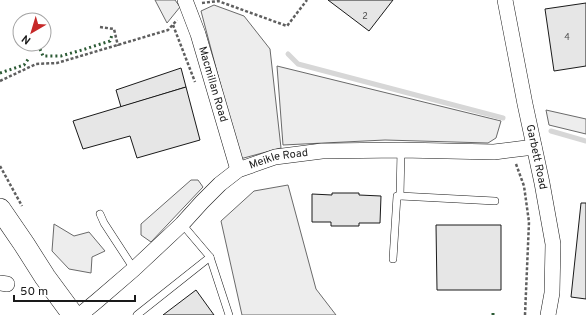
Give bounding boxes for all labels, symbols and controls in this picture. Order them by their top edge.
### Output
house number: 2 [362,11,368,22]
north arrow [12,12,52,52]
text: N [19,31,34,47]
house number: 4 [564,32,570,43]
street label: Macmillan Road [195,45,231,124]
street label: Garbett Road [523,123,550,191]
street label: Meikle Road [247,146,309,173]
scale bar [14,277,135,303]
text: 50 m [20,284,48,300]

